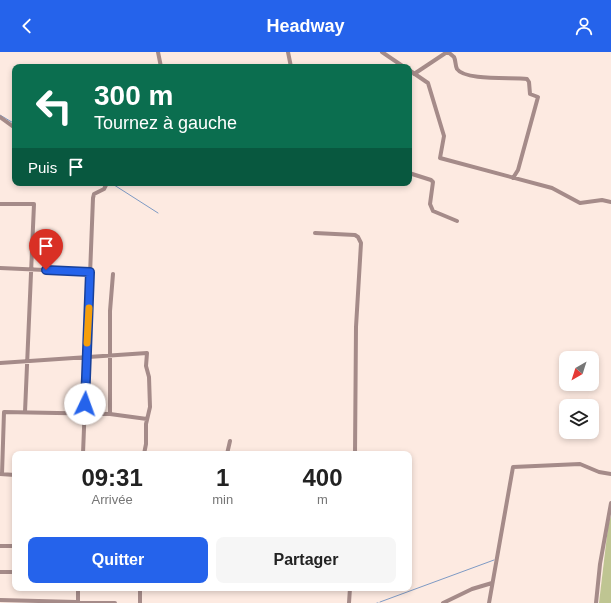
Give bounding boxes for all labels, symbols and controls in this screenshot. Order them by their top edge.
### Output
icon: back [16,15,38,37]
icon: person [573,15,595,37]
text: Headway [266,16,345,36]
icon: left [28,80,80,132]
text: 300 m [94,80,173,111]
text: Tournez à gauche [94,113,237,133]
icon: arrive [65,156,87,178]
text: Puis [28,159,57,176]
pin [29,229,63,270]
icon: arrive [35,235,57,257]
north arrow [559,351,599,391]
map controls [559,351,599,439]
position arrow [64,383,106,425]
button: layers [559,399,599,439]
text: 09:31 [81,464,143,491]
text: 1 [216,464,229,491]
text: 400 [303,464,343,491]
text: Arrivée [91,492,133,507]
text: min [212,492,233,507]
text: m [317,492,328,507]
button: Quitter [28,537,208,583]
button: Partager [216,537,396,583]

